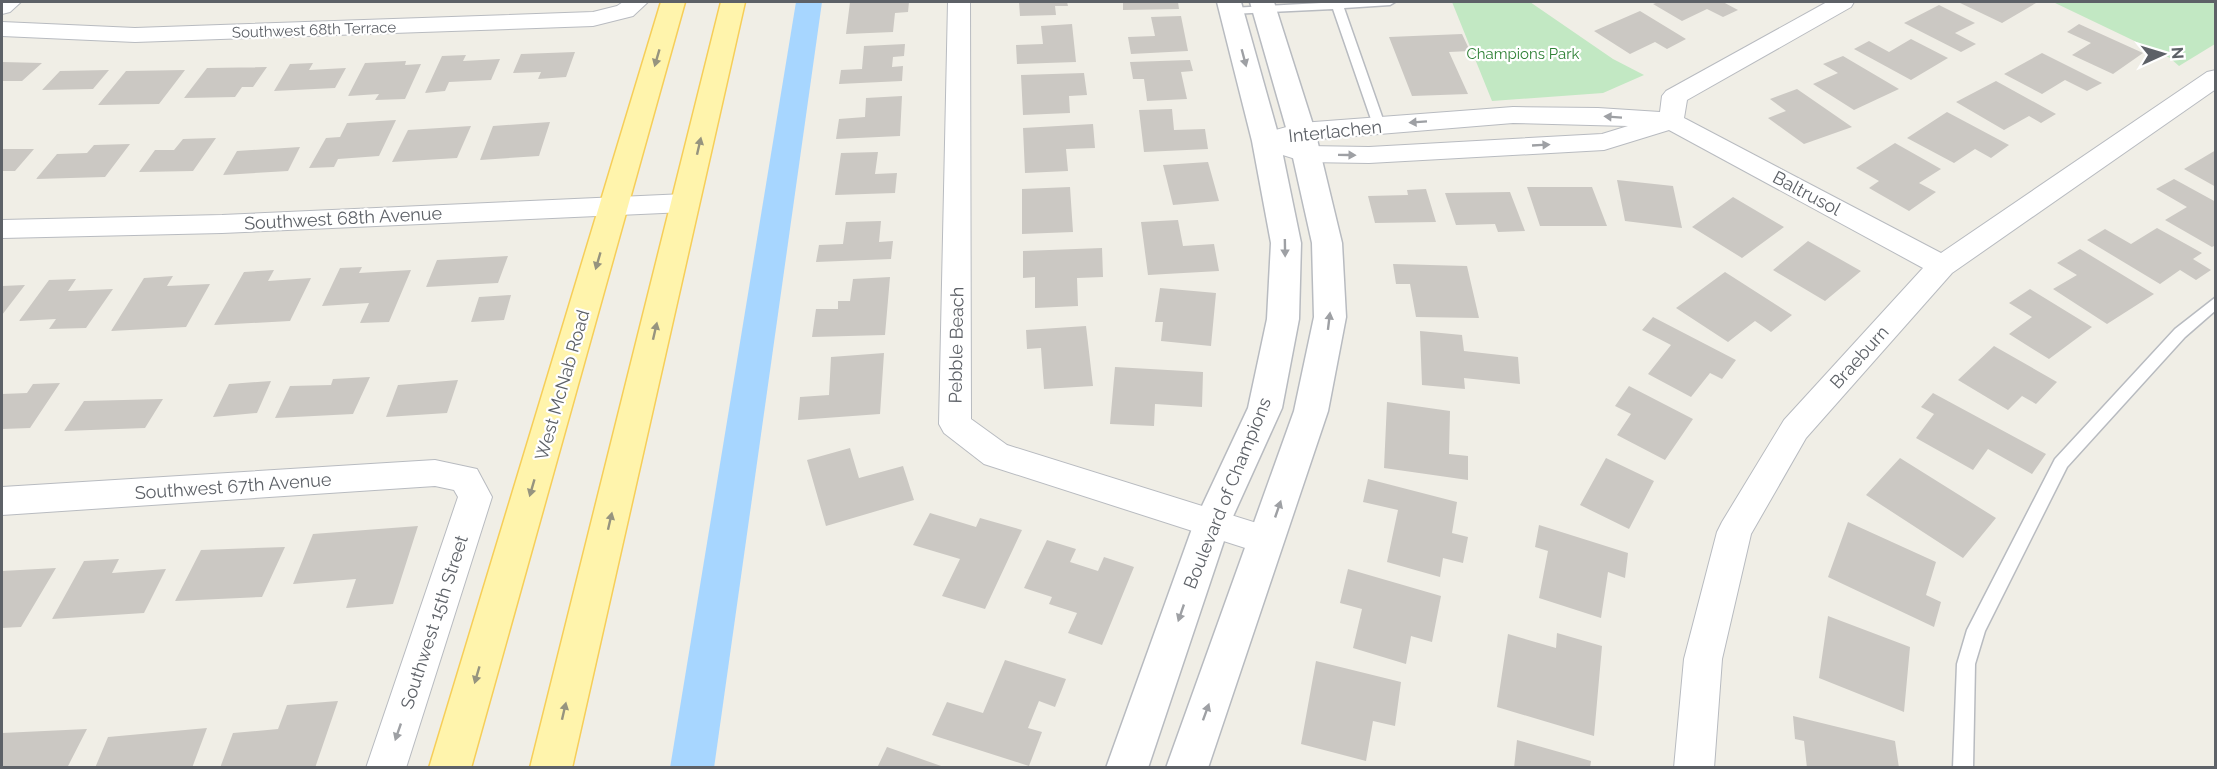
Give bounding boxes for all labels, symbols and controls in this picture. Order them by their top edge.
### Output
street label: Southwest 68th Terrace [232,18,397,42]
north arrow [2133,24,2193,84]
park label: Champions Park [1467,45,1579,63]
text: N [2168,46,2187,60]
one-way arrow [652,49,661,67]
one-way arrow [1240,49,1249,67]
one-way arrow [1604,112,1623,122]
street label: Interlachen [1287,116,1383,146]
one-way arrow [1409,118,1428,127]
one-way arrow [694,137,704,155]
one-way arrow [1532,140,1551,150]
one-way arrow [1337,150,1356,159]
street label: Baltrusol [1769,166,1845,220]
street label: Southwest 68th Avenue [244,202,443,234]
one-way arrow [1280,239,1290,258]
one-way arrow [593,252,602,270]
street label: Pebble Beach [944,287,968,403]
street label: West McNab Road [530,307,594,463]
one-way arrow [1324,311,1333,330]
street label: Braeburn [1825,321,1893,393]
one-way arrow [650,322,660,340]
street label: Boulevard of Champions [1179,394,1275,592]
street label: Southwest 67th Avenue [134,469,332,503]
one-way arrow [527,479,536,497]
one-way arrow [1274,500,1283,518]
one-way arrow [605,512,615,530]
street label: Southwest 15th Street [396,533,472,711]
one-way arrow [1175,605,1185,623]
one-way arrow [472,666,481,684]
one-way arrow [560,701,570,720]
one-way arrow [1202,703,1212,721]
one-way arrow [393,723,402,741]

